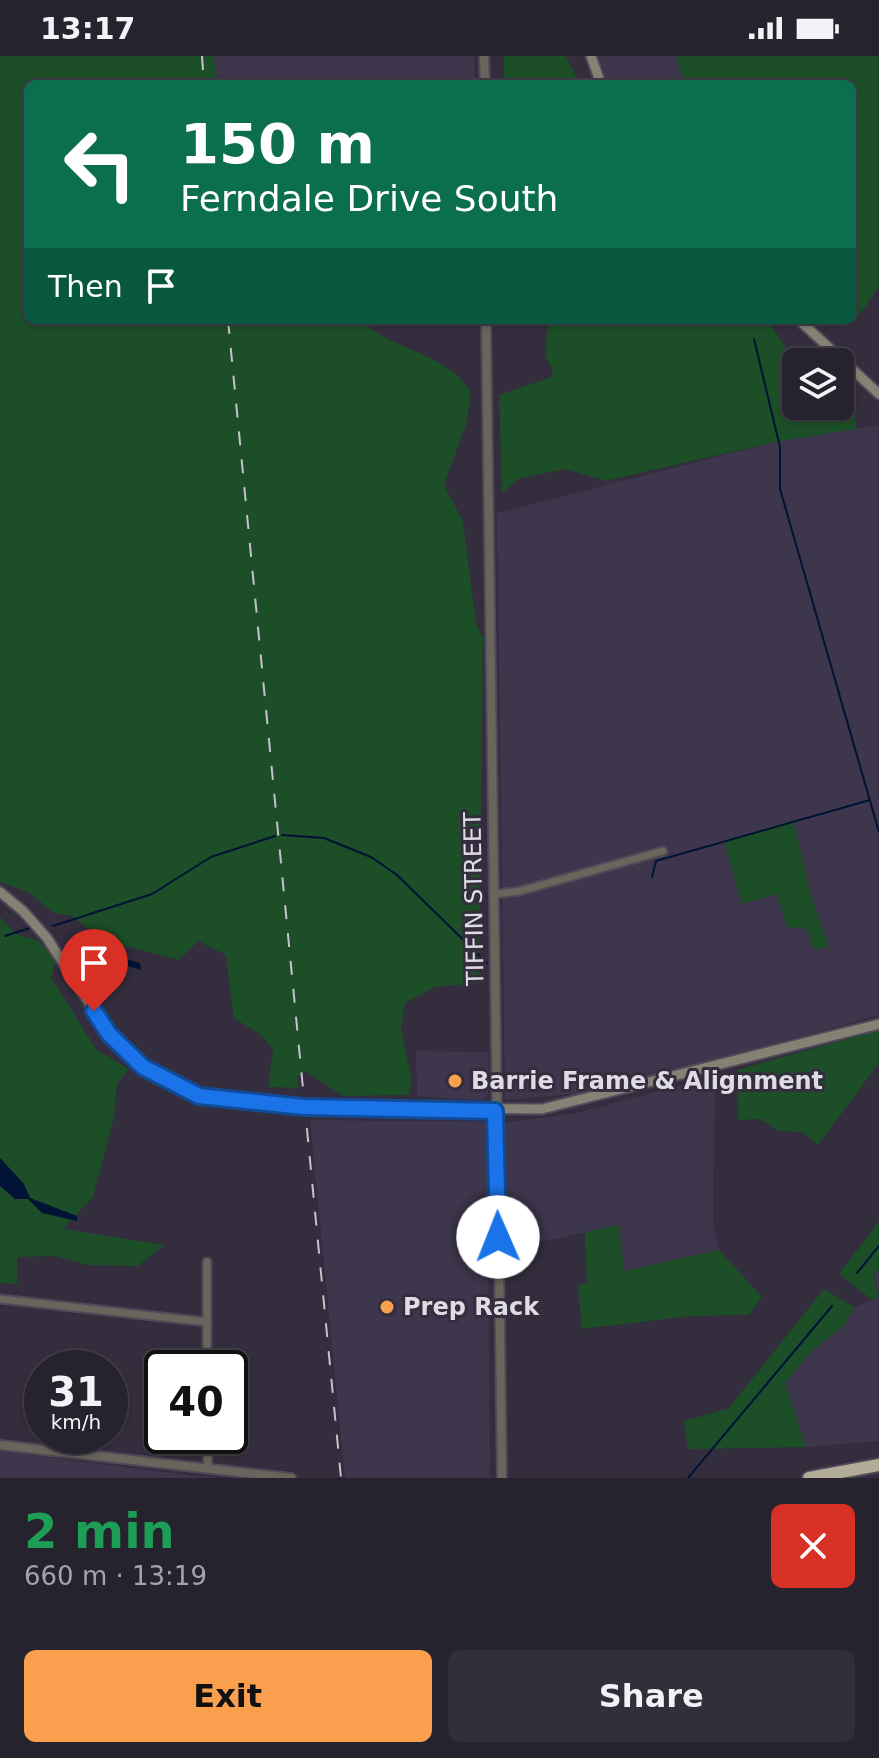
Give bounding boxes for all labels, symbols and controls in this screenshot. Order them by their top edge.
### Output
text: 13:17 [40,11,136,46]
text: 150 m [180,111,375,176]
icon: left [48,112,152,216]
text: Ferndale Drive South [180,178,558,219]
icon: arrive [139,264,183,308]
text: Then [48,269,123,304]
map controls [782,348,854,420]
button: layers [782,348,854,420]
street label: TIFFIN STREET [458,812,490,987]
pin [60,929,128,1011]
icon: arrive [72,941,116,985]
place label: Barrie Frame & Alignment [471,1067,823,1095]
marker: Barrie Frame & Alignment [446,1072,464,1090]
position arrow [456,1195,540,1279]
place label: Prep Rack [403,1293,540,1321]
marker: Prep Rack [378,1298,396,1316]
speed limit sign: 40 [144,1350,248,1454]
text: 31 [48,1369,104,1415]
text: km/h [51,1410,101,1434]
text: 2 min [24,1503,175,1559]
button: close [771,1504,855,1588]
text: 660 m · 13:19 [24,1561,207,1591]
button: Exit [24,1650,432,1742]
button: Share [448,1650,855,1742]

